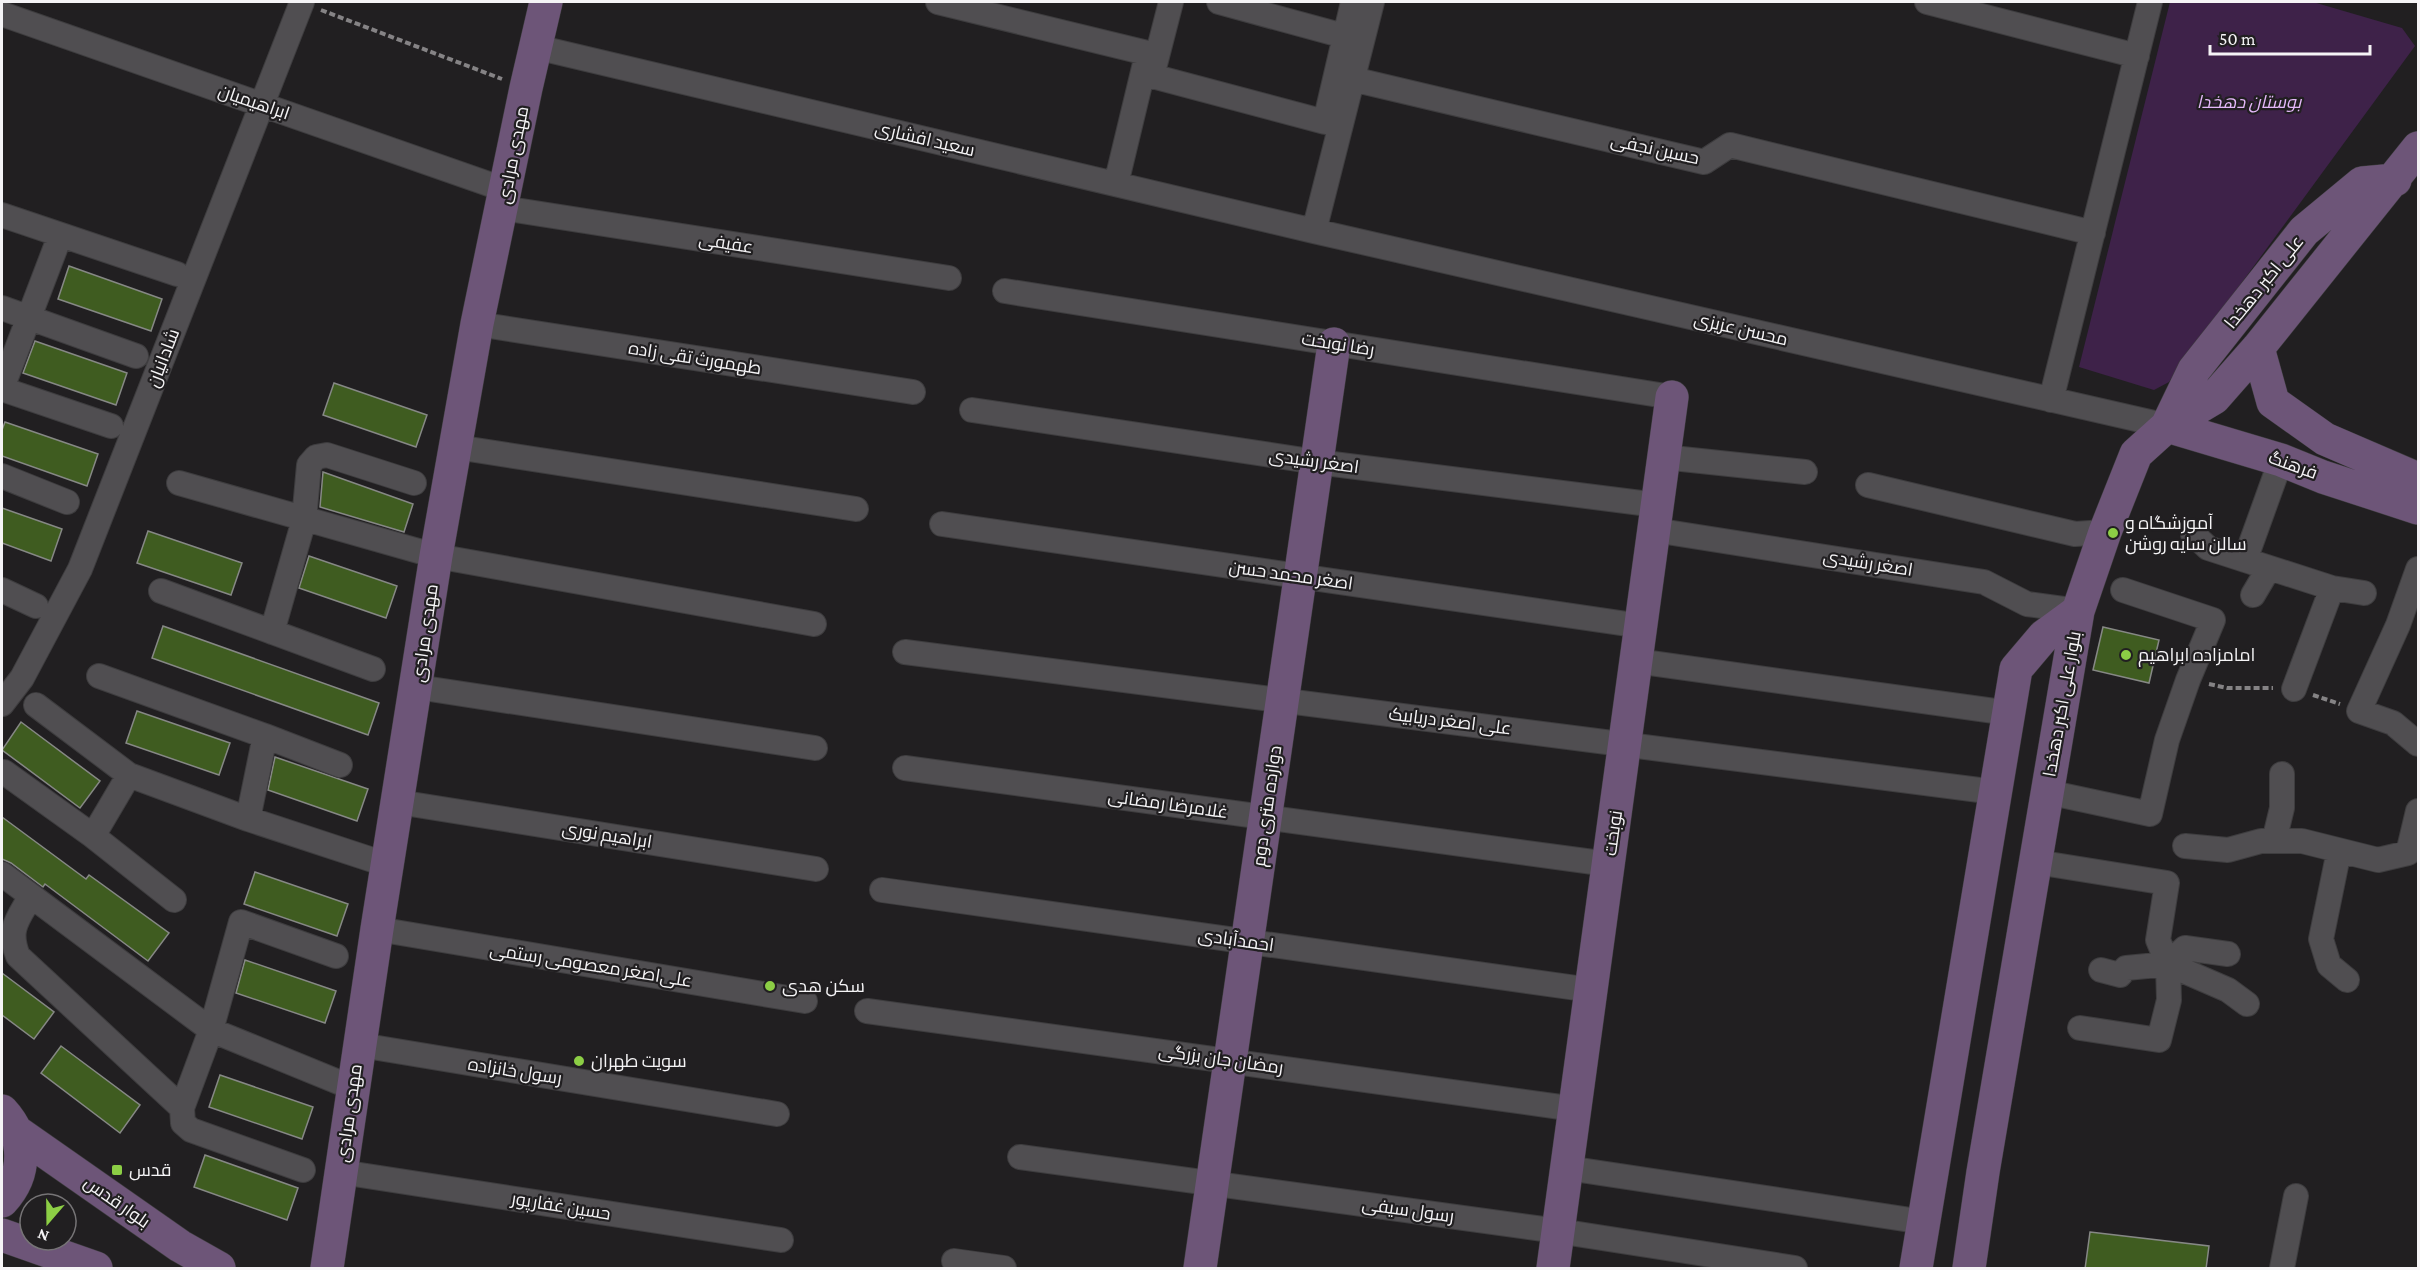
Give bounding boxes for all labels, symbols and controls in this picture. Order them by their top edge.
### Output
scale bar [2210,18,2370,56]
text: 50 m [2219,29,2256,49]
street label: ابراهیمیان [215,80,292,124]
park label: بوستان دهخدا [2197,92,2302,113]
street label: مهدی مرادی [494,104,533,206]
street label: سعید افشاری [873,118,977,161]
street label: حسین نجفی [1609,130,1701,169]
street label: عفیفی [697,229,755,258]
street label: علی اکبر دهخدا [2220,231,2308,333]
street label: محسن عزیزی [1692,308,1790,351]
street label: شادانیان [143,326,184,390]
street label: رضا نوبخت [1300,328,1376,361]
street label: طهمورث تقی زاده [627,338,763,379]
street label: اصغر رشیدی [1268,445,1360,478]
street label: فرهنگ [2265,447,2320,484]
place label: آموزشگاه و سالن سایه روشن [2125,513,2247,555]
marker: آموزشگاه و سالن سایه روشن [2106,526,2120,540]
street label: اصغر رشیدی [1822,546,1914,581]
street label: اصغر محمد حسن [1228,556,1354,595]
street label: مهدی مرادی [408,582,443,684]
street label: بلوار علی اکبر دهخدا [2039,630,2086,779]
place label: امامزاده ابراهیم [2138,645,2255,667]
marker: امامزاده ابراهیم [2119,648,2133,662]
street label: علی اصغر دریابیک [1387,704,1513,739]
street label: دوازده متری دوم [1249,744,1287,868]
street label: غلامرضا رمضانی [1107,786,1229,823]
street label: نوبخت [1600,809,1627,857]
street label: ابراهیم نوری [560,818,653,854]
street label: احمدآبادی [1197,925,1275,956]
street label: علی‌اصغر معصومی رستمی [488,939,694,992]
place label: سكن هدى [782,976,865,997]
marker: سكن هدى [763,979,777,993]
street label: رمضان جان بزرگی [1157,1040,1285,1079]
place label: سويت طهران [591,1051,687,1072]
street label: رسول خانزاده [466,1054,563,1089]
marker: سويت طهران [572,1054,586,1068]
street label: مهدی مرادی [332,1062,367,1164]
place label: قدس [129,1160,171,1181]
marker: قدس [110,1163,124,1177]
street label: بلوار قدس [80,1172,154,1233]
street label: حسین غفارپور [509,1188,612,1226]
north arrow [18,1192,78,1252]
street label: رسول سیفی [1360,1194,1455,1227]
text: N [35,1226,51,1245]

